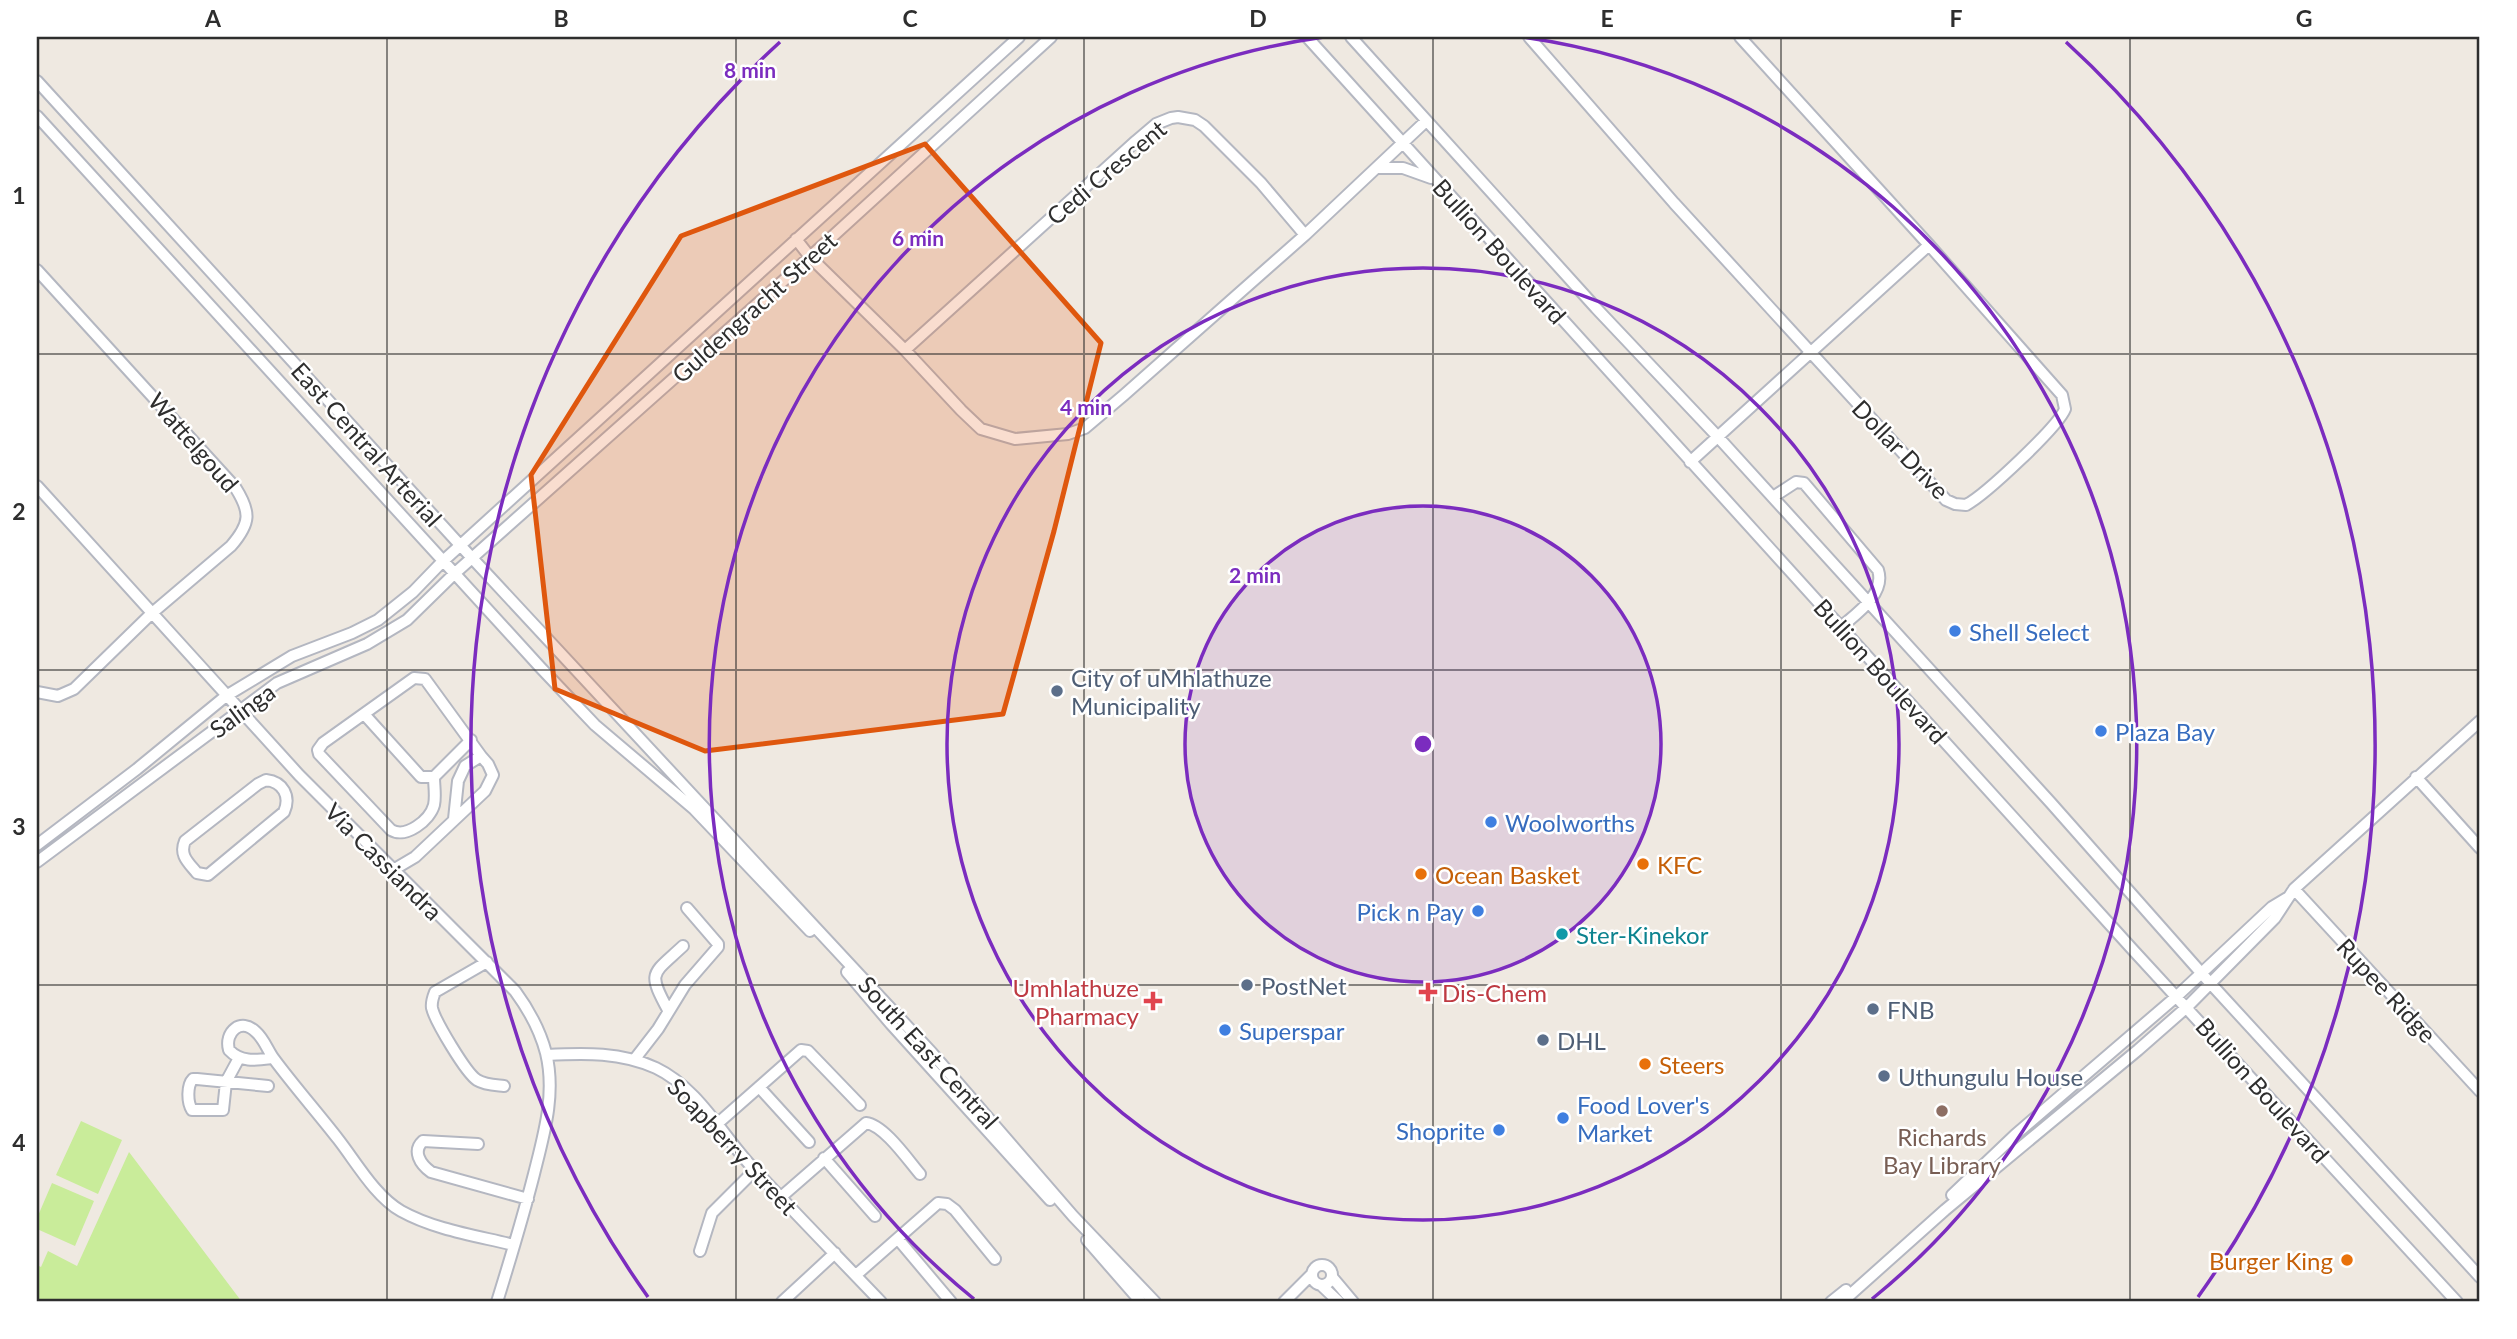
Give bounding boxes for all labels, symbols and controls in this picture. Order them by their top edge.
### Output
text: A [204,4,222,32]
text: B [553,4,569,32]
text: C [902,4,918,32]
text: D [1249,4,1267,32]
text: E [1600,4,1614,32]
text: F [1949,4,1963,32]
text: G [2296,4,2312,32]
text: 8 min [724,57,776,82]
street label: Cedi Crescent [1040,113,1172,230]
street label: Bullion Boulevard [1427,173,1573,329]
text: 1 [12,181,26,209]
street label: Guldengracht Street [666,225,843,389]
text: 6 min [892,225,944,250]
street label: East Central Arterial [286,356,448,532]
street label: Wattelgoud [143,386,245,498]
street label: Dollar Drive [1847,393,1955,505]
text: 4 min [1060,394,1112,419]
text: 2 [12,497,26,525]
text: 2 min [1229,562,1281,587]
street label: Bullion Boulevard [1808,593,1954,749]
place label: Shell Select [1969,617,2090,646]
marker: Shell Select [1947,623,1963,639]
place label: City of uMhlathuze Municipality [1071,663,1272,720]
street label: Salinga [204,677,280,743]
marker: City of uMhlathuze Municipality [1049,683,1065,699]
place label: Plaza Bay [2115,717,2216,746]
marker: Plaza Bay [2093,723,2109,739]
centre of rings [1411,732,1435,756]
street label: Via Cassiandra [319,796,449,926]
place label: Woolworths [1505,808,1635,837]
text: 3 [12,812,26,840]
marker: Woolworths [1483,814,1499,830]
place label: KFC [1657,850,1702,879]
marker: KFC [1635,856,1651,872]
place label: Ocean Basket [1435,860,1580,889]
marker: Ocean Basket [1413,866,1429,882]
place label: Pick n Pay [1357,897,1465,926]
marker: Pick n Pay [1470,903,1486,919]
place label: Ster-Kinekor [1576,920,1709,949]
marker: Ster-Kinekor [1554,926,1570,942]
street label: Rupee Ridge [2331,932,2443,1048]
street label: South East Central [853,970,1005,1134]
place label: PostNet [1261,971,1347,1000]
place label: Umhlathuze Pharmacy [1012,973,1140,1030]
marker: PostNet [1239,977,1255,993]
place label: Dis-Chem [1442,978,1547,1007]
marker: Dis-Chem [1420,984,1436,1000]
marker: Umhlathuze Pharmacy [1145,993,1161,1009]
place label: FNB [1887,995,1934,1024]
marker: FNB [1865,1001,1881,1017]
street label: Bullion Boulevard [2190,1012,2336,1168]
place label: Superspar [1239,1016,1345,1045]
marker: Superspar [1217,1022,1233,1038]
place label: DHL [1557,1026,1606,1055]
marker: DHL [1535,1032,1551,1048]
place label: Steers [1659,1050,1724,1079]
marker: Steers [1637,1056,1653,1072]
place label: Uthungulu House [1898,1062,2083,1091]
marker: Uthungulu House [1876,1068,1892,1084]
street label: Soapberry Street [662,1072,804,1221]
place label: Food Lover's Market [1577,1090,1710,1147]
marker: Richards Bay Library [1934,1103,1950,1119]
marker: Food Lover's Market [1555,1110,1571,1126]
place label: Shoprite [1396,1116,1485,1145]
marker: Shoprite [1491,1122,1507,1138]
place label: Richards Bay Library [1883,1122,2002,1179]
text: 4 [12,1128,26,1156]
place label: Burger King [2209,1246,2333,1275]
marker: Burger King [2339,1252,2355,1268]

